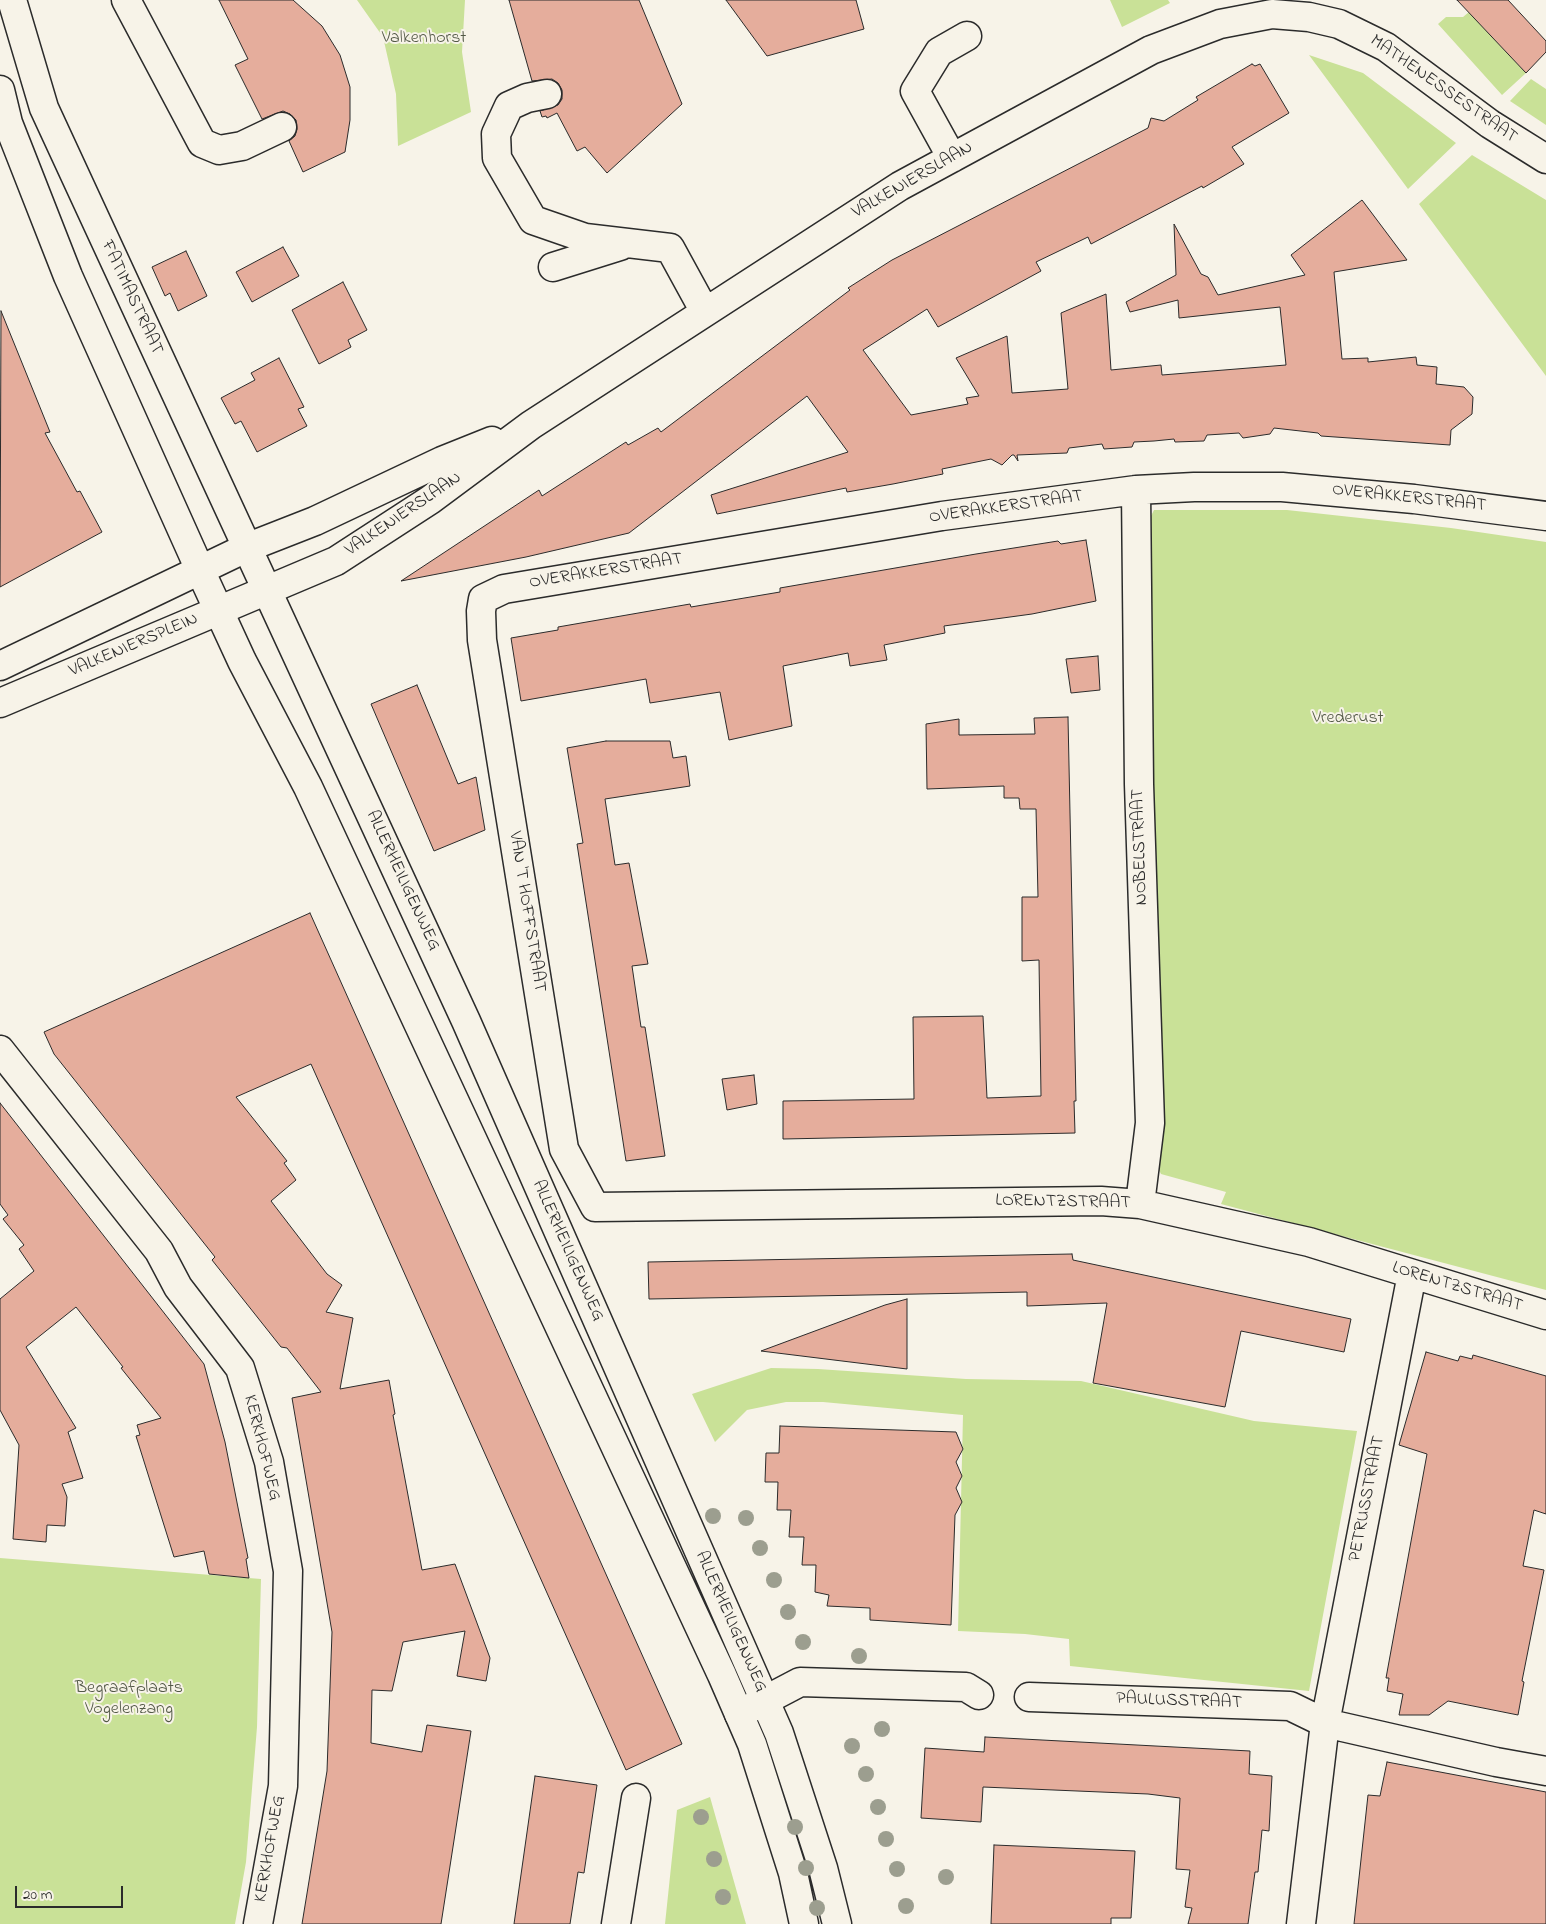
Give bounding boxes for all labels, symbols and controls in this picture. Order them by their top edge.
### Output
park label: Valkenhorst [382,28,466,50]
street label: MATHENESSESTRAAT [1365,31,1521,149]
street label: VALKENIERSLAAN [849,138,977,224]
street label: FATIMASTRAAT [95,237,167,359]
street label: VALKENIERSLAAN [342,468,466,562]
street label: OVERAKKERSTRAAT [1331,480,1487,518]
street label: OVERAKKERSTRAAT [928,487,1084,529]
street label: OVERAKKERSTRAAT [528,549,684,595]
street label: VALKENIERSPLEIN [66,609,202,683]
park label: Vrederust [1312,708,1384,730]
street label: NOBELSTRAAT [1128,788,1154,906]
street label: ALLERHEILIGENWEG [360,807,444,955]
street label: VAN 'T HOFFSTRAAT [503,830,549,994]
street label: ALLERHEILIGENWEG [526,1177,608,1325]
street label: LORENTZSTRAAT [995,1191,1131,1215]
street label: LORENTZSTRAAT [1389,1258,1525,1318]
street label: KERKHOFWEG [237,1393,285,1503]
street label: PETRUSSTRAAT [1345,1434,1391,1564]
street label: ALLERHEILIGENWEG [689,1548,771,1696]
park label: Begraafplaats Vogelenzang [75,1678,183,1720]
street label: PAULUSSTRAAT [1116,1689,1242,1715]
street label: KERKHOFWEG [251,1794,291,1904]
scale bar [18,1876,125,1908]
text: 20 m [23,1884,52,1906]

